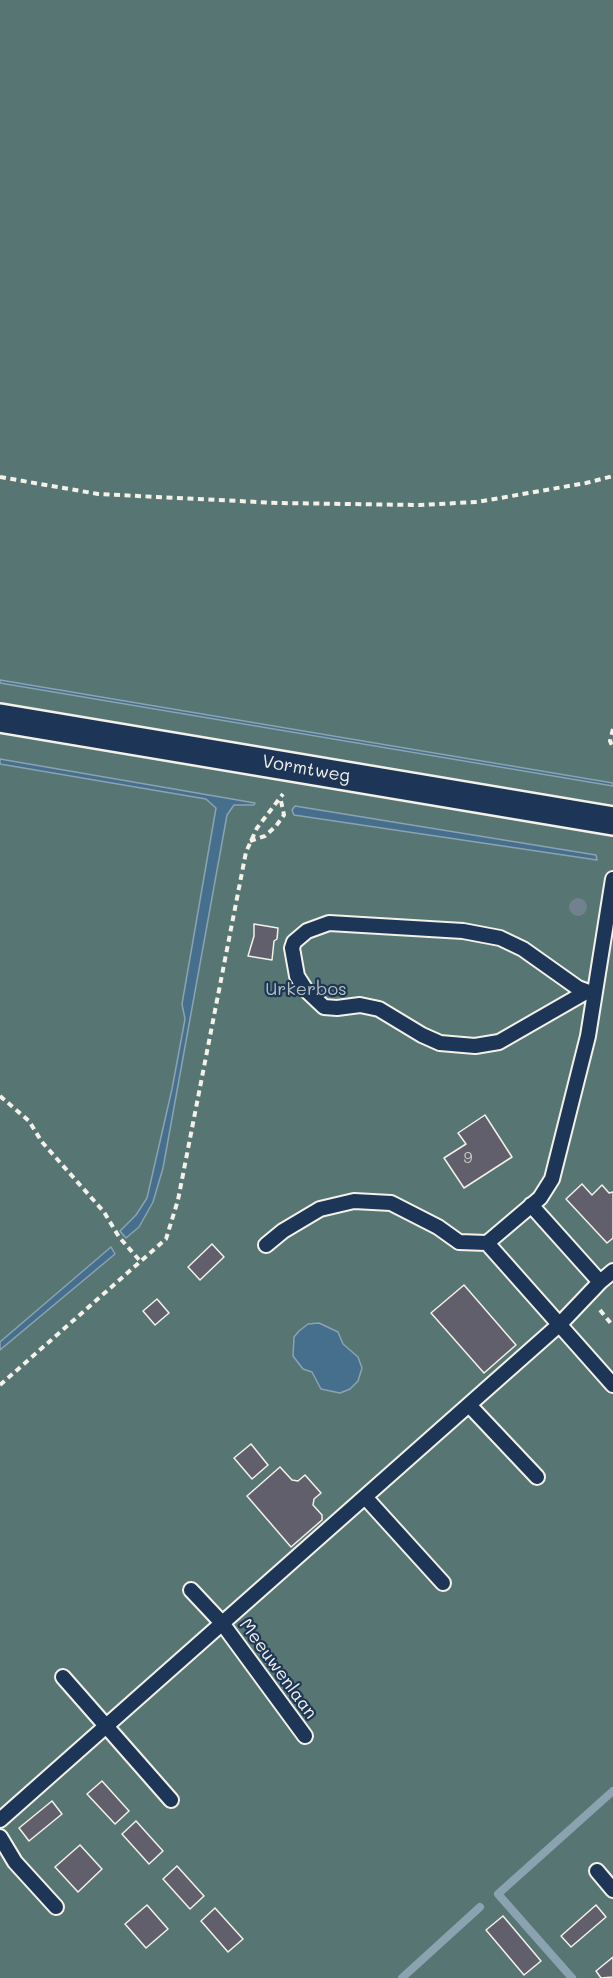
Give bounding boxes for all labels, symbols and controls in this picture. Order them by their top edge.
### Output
street label: Vormtweg [260,751,352,787]
park label: Urkerbos [265,978,347,1000]
house number: 9 [464,1149,472,1167]
street label: Meeuwenlaan [234,1615,322,1723]

